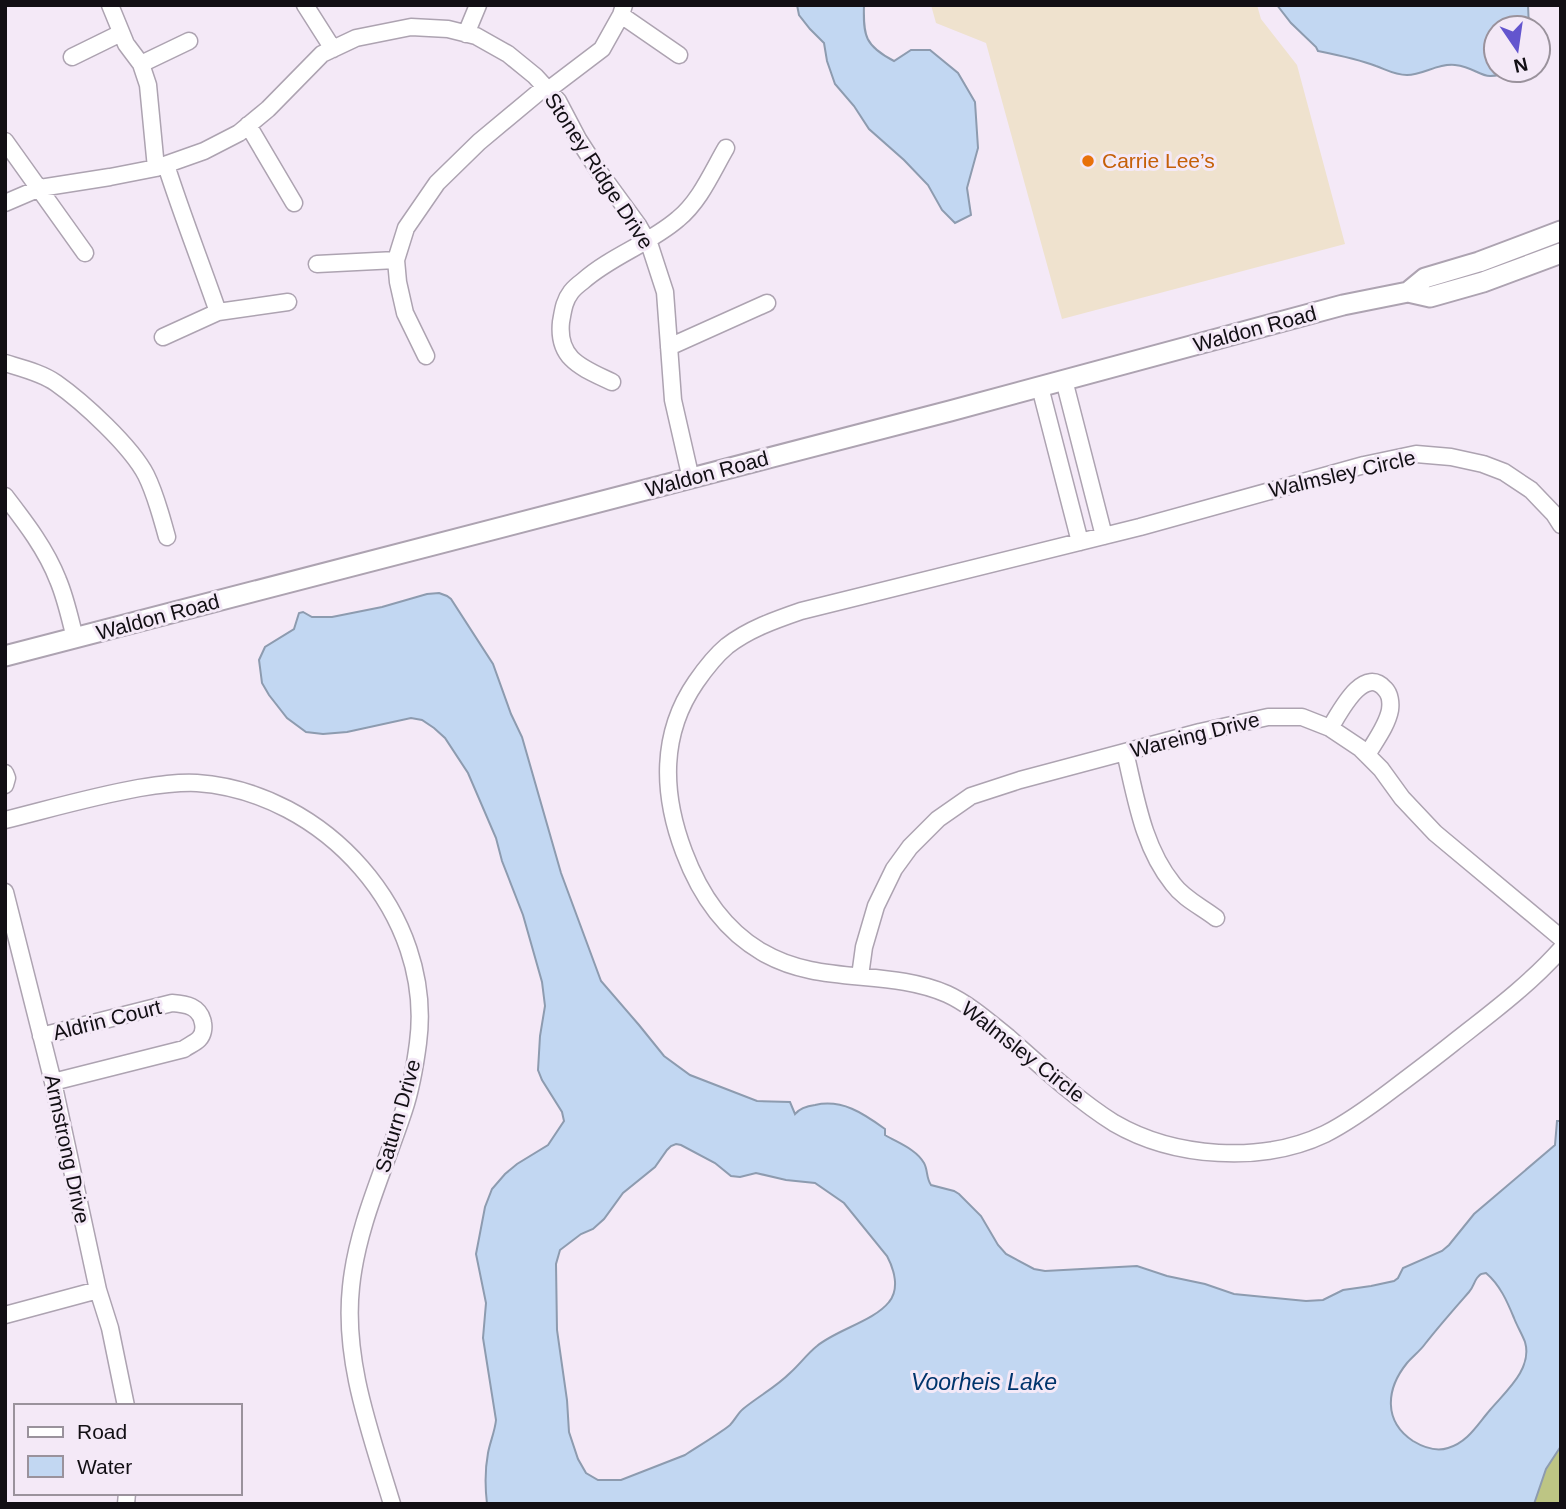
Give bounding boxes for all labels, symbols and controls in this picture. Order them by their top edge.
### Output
north arrow [1482,14,1552,84]
text: N [1512,53,1530,77]
street label: Stoney Ridge Drive [541,89,658,253]
place label: Carrie Lee’s [1102,149,1215,172]
marker: Carrie Lee’s [1080,153,1096,169]
street label: Waldon Road [1191,301,1319,356]
street label: Walmsley Circle [1266,445,1417,502]
street label: Waldon Road [643,446,771,501]
street label: Waldon Road [94,589,222,644]
street label: Wareing Drive [1128,707,1262,762]
street label: Aldrin Court [50,995,164,1044]
street label: Walmsley Circle [957,996,1089,1107]
street label: Saturn Drive [370,1057,425,1175]
street label: Armstrong Drive [40,1072,95,1225]
water label: Voorheis Lake [911,1369,1057,1395]
legend [14,1404,242,1495]
text: Road [77,1420,127,1443]
text: Water [77,1455,132,1478]

